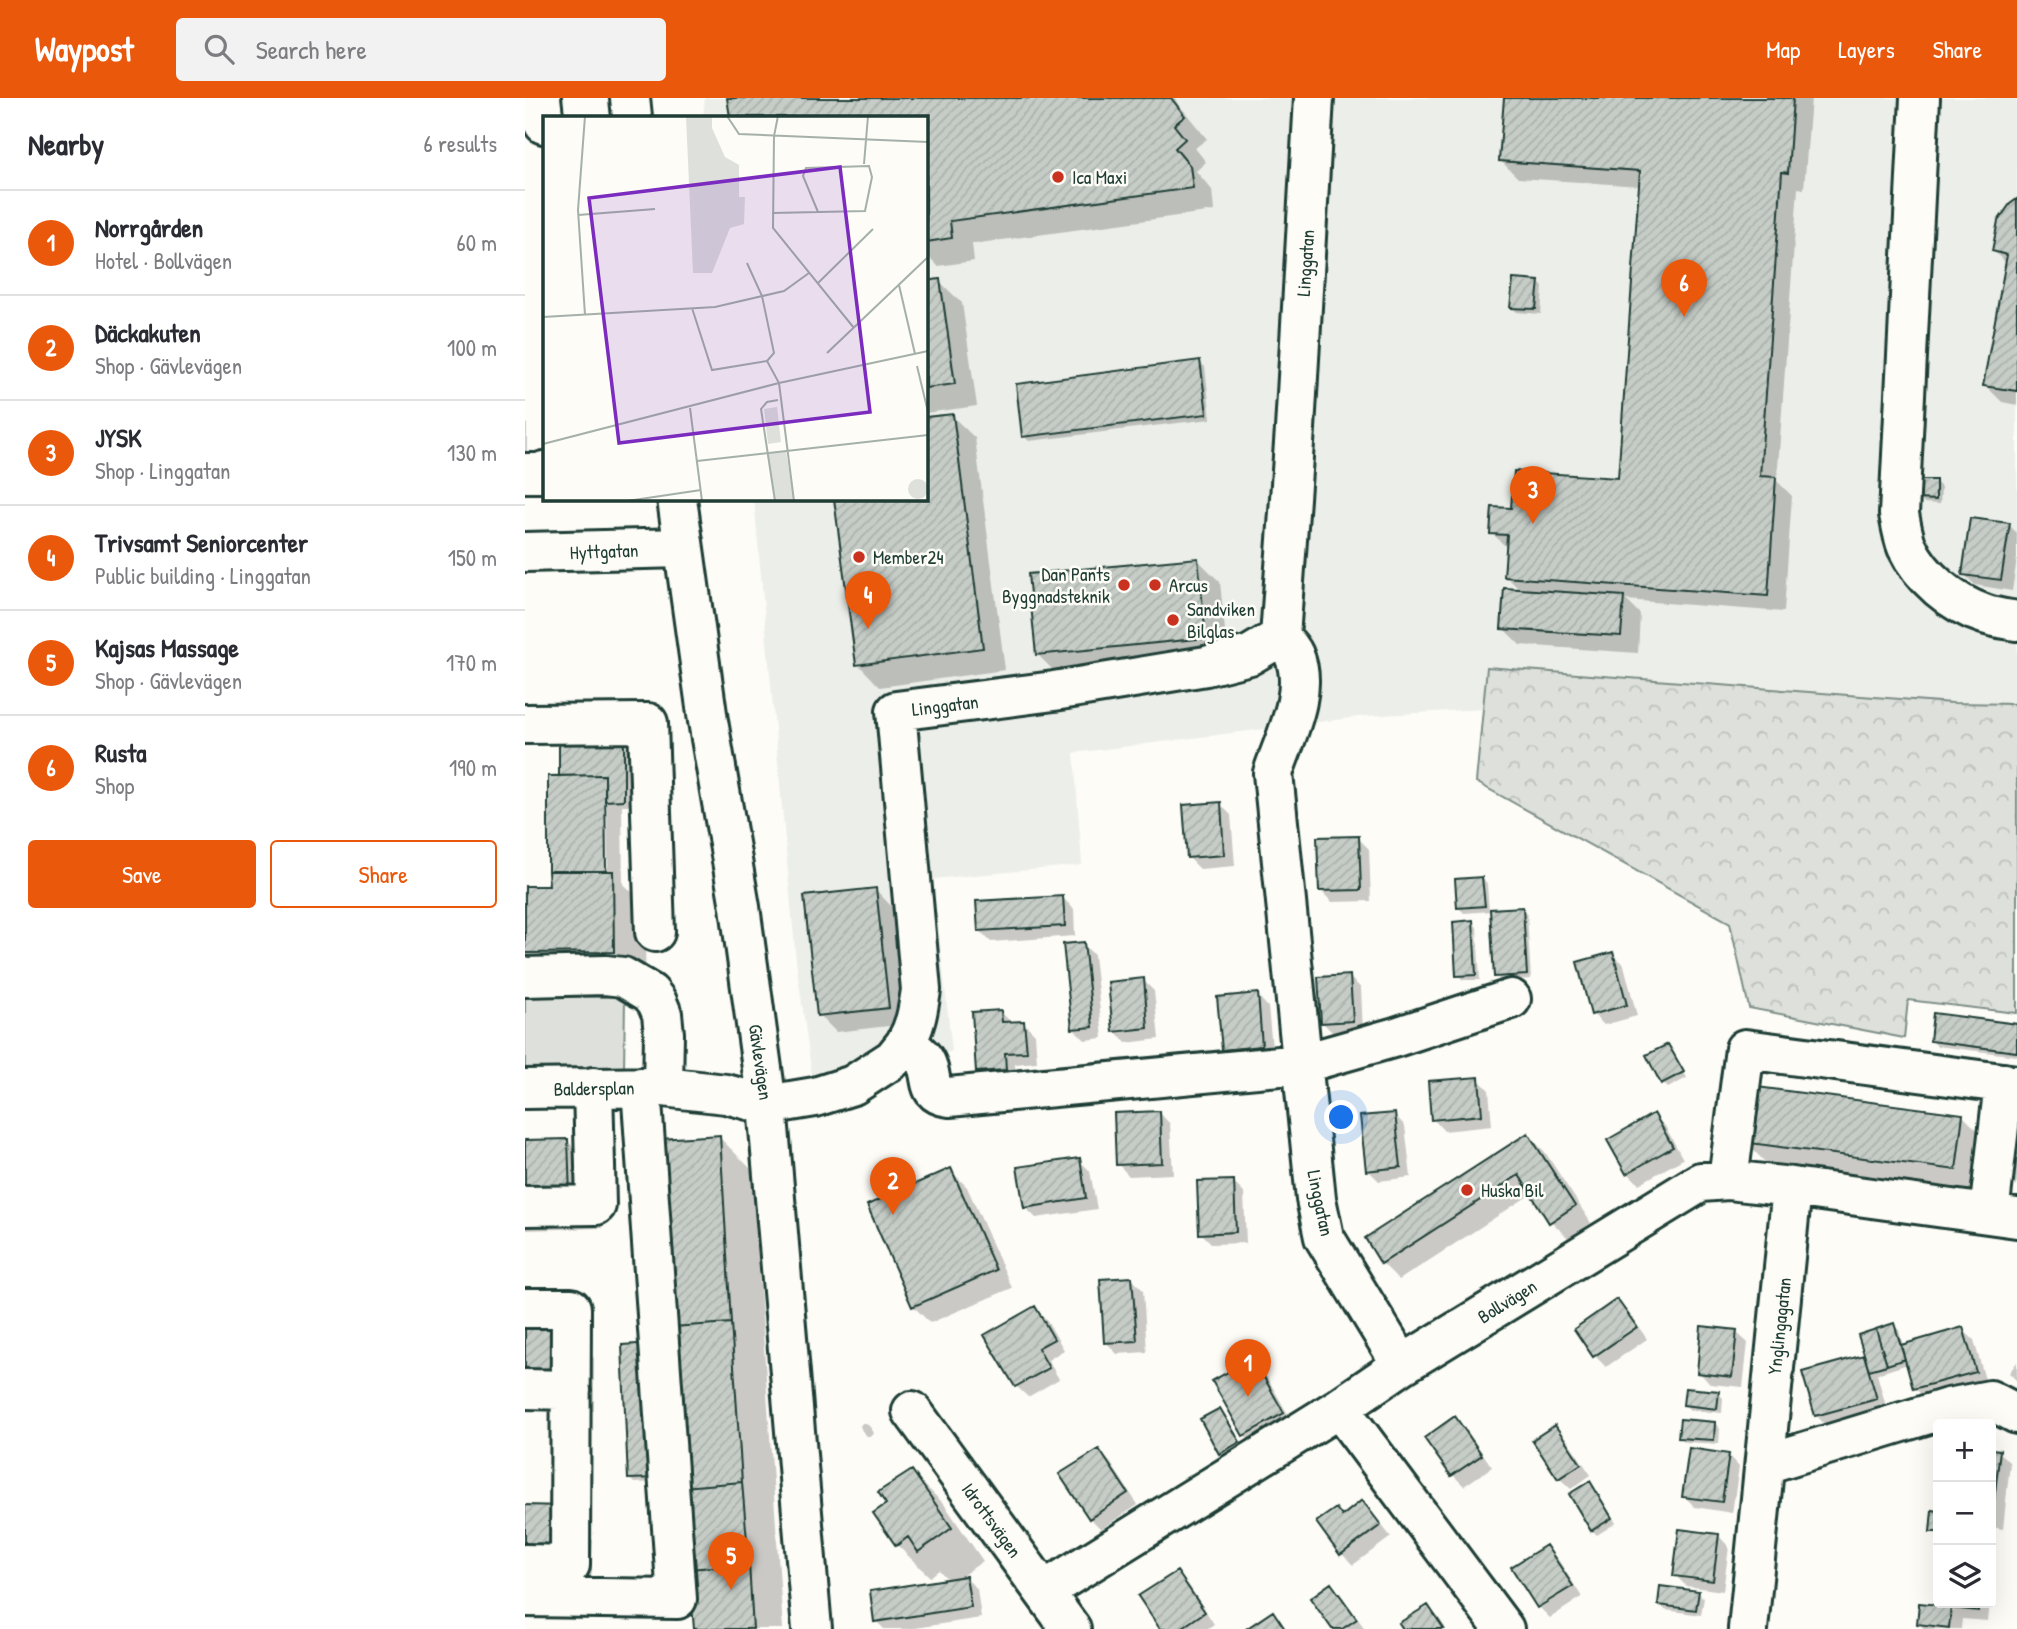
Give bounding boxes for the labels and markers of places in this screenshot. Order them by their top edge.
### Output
place label: Ica Maxi [1072,164,1127,190]
marker: Ica Maxi [1050,169,1066,185]
pin: 6 [1661,259,1707,317]
pin: 3 [1510,466,1556,524]
place label: Member24 [873,544,944,570]
marker: Member24 [851,549,867,565]
place label: Dan Pants Byggnadsteknik [1002,561,1110,609]
pin: 4 [845,571,891,629]
place label: Arcus [1169,572,1208,598]
marker: Dan Pants Byggnadsteknik [1116,577,1132,593]
marker: Arcus [1147,577,1163,593]
place label: Sandviken Bilglas [1187,596,1255,644]
marker: Sandviken Bilglas [1165,612,1181,628]
pin: 2 [870,1157,916,1215]
place label: Huska Bil [1481,1177,1544,1203]
marker: Huska Bil [1459,1182,1475,1198]
pin: 1 [1225,1339,1271,1397]
pin: 5 [708,1532,754,1590]

